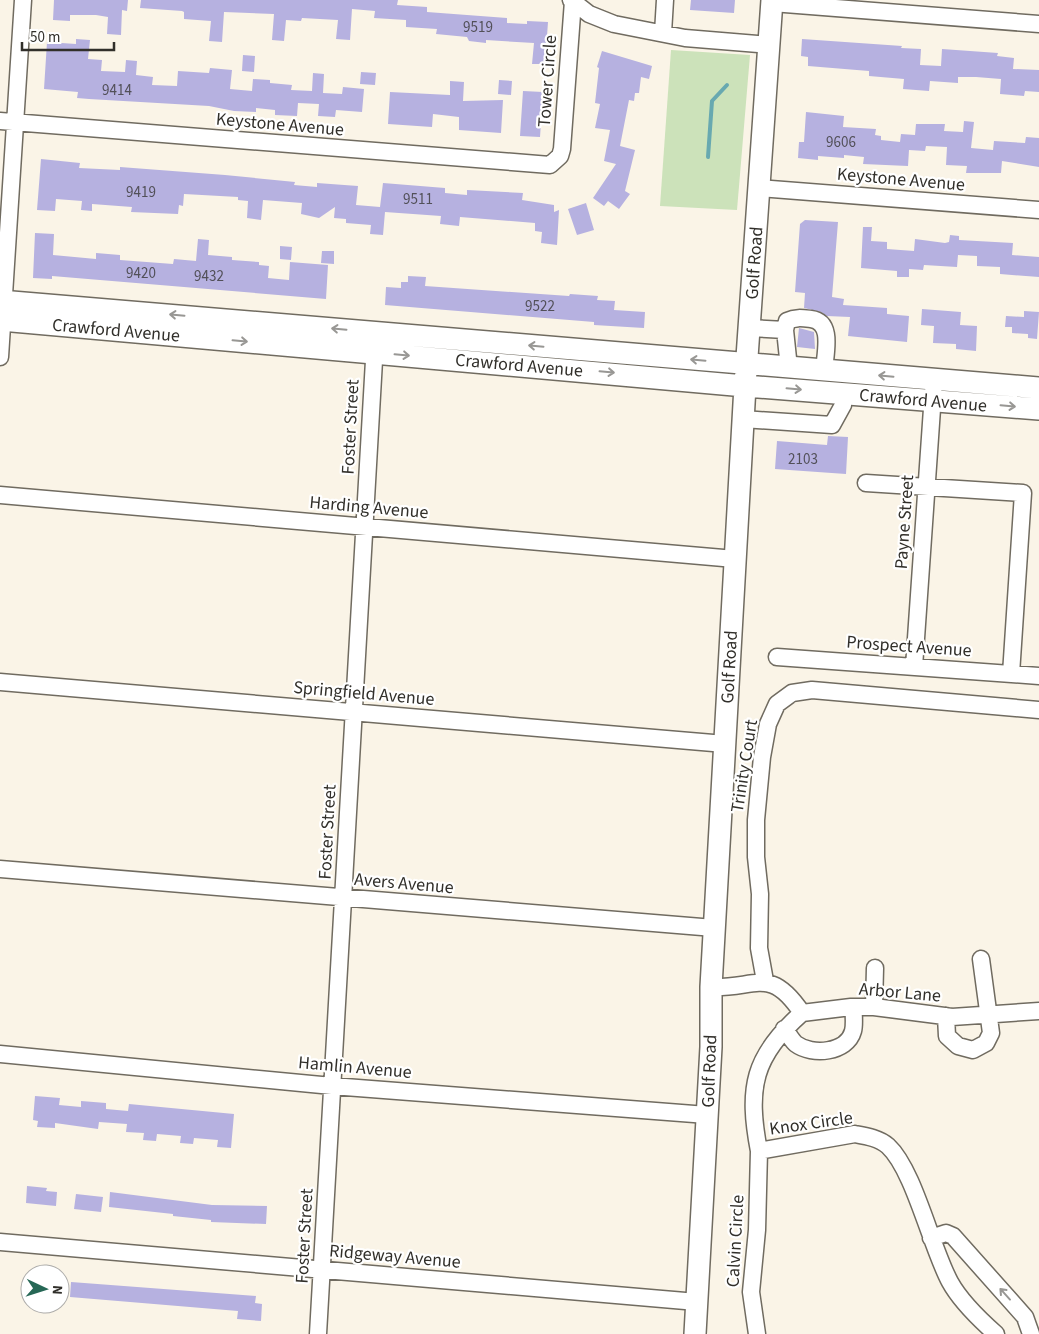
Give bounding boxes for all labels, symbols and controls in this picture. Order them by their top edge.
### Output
house number: 9519 [463,17,493,38]
scale bar [22,20,115,52]
text: 50 m [30,27,60,48]
street label: Tower Circle [532,34,563,128]
house number: 9414 [102,80,132,101]
street label: Keystone Avenue [215,106,345,143]
house number: 9606 [826,132,856,153]
street label: Keystone Avenue [836,161,966,198]
house number: 9419 [126,182,156,203]
house number: 9511 [403,189,433,210]
street label: Golf Road [739,226,770,300]
house number: 9420 [126,263,156,284]
house number: 9432 [194,266,224,287]
house number: 9522 [525,296,555,317]
one-way arrow [170,311,186,320]
street label: Crawford Avenue [51,312,181,349]
one-way arrow [332,324,348,333]
one-way arrow [232,336,248,346]
one-way arrow [528,341,544,351]
street label: Crawford Avenue [454,347,584,384]
one-way arrow [394,350,410,360]
one-way arrow [690,355,706,365]
one-way arrow [598,368,614,377]
one-way arrow [878,371,894,380]
street label: Foster Street [336,379,365,475]
street label: Crawford Avenue [858,382,988,419]
one-way arrow [785,385,801,394]
one-way arrow [1000,402,1016,411]
house number: 2103 [788,449,818,470]
street label: Payne Street [889,474,920,570]
street label: Harding Avenue [308,490,430,525]
street label: Golf Road [715,630,744,704]
street label: Prospect Avenue [845,630,973,663]
street label: Springfield Avenue [292,675,436,712]
street label: Trinity Court [725,718,764,814]
street label: Foster Street [313,784,342,880]
street label: Avers Avenue [353,867,455,900]
street label: Arbor Lane [858,976,942,1009]
street label: Golf Road [696,1034,723,1108]
street label: Hamlin Avenue [297,1050,413,1085]
street label: Knox Circle [768,1105,854,1142]
street label: Foster Street [290,1188,319,1284]
street label: Calvin Circle [721,1194,750,1288]
street label: Ridgeway Avenue [328,1238,462,1275]
north arrow [20,1264,70,1314]
text: N [47,1284,67,1295]
one-way arrow [999,1288,1011,1301]

